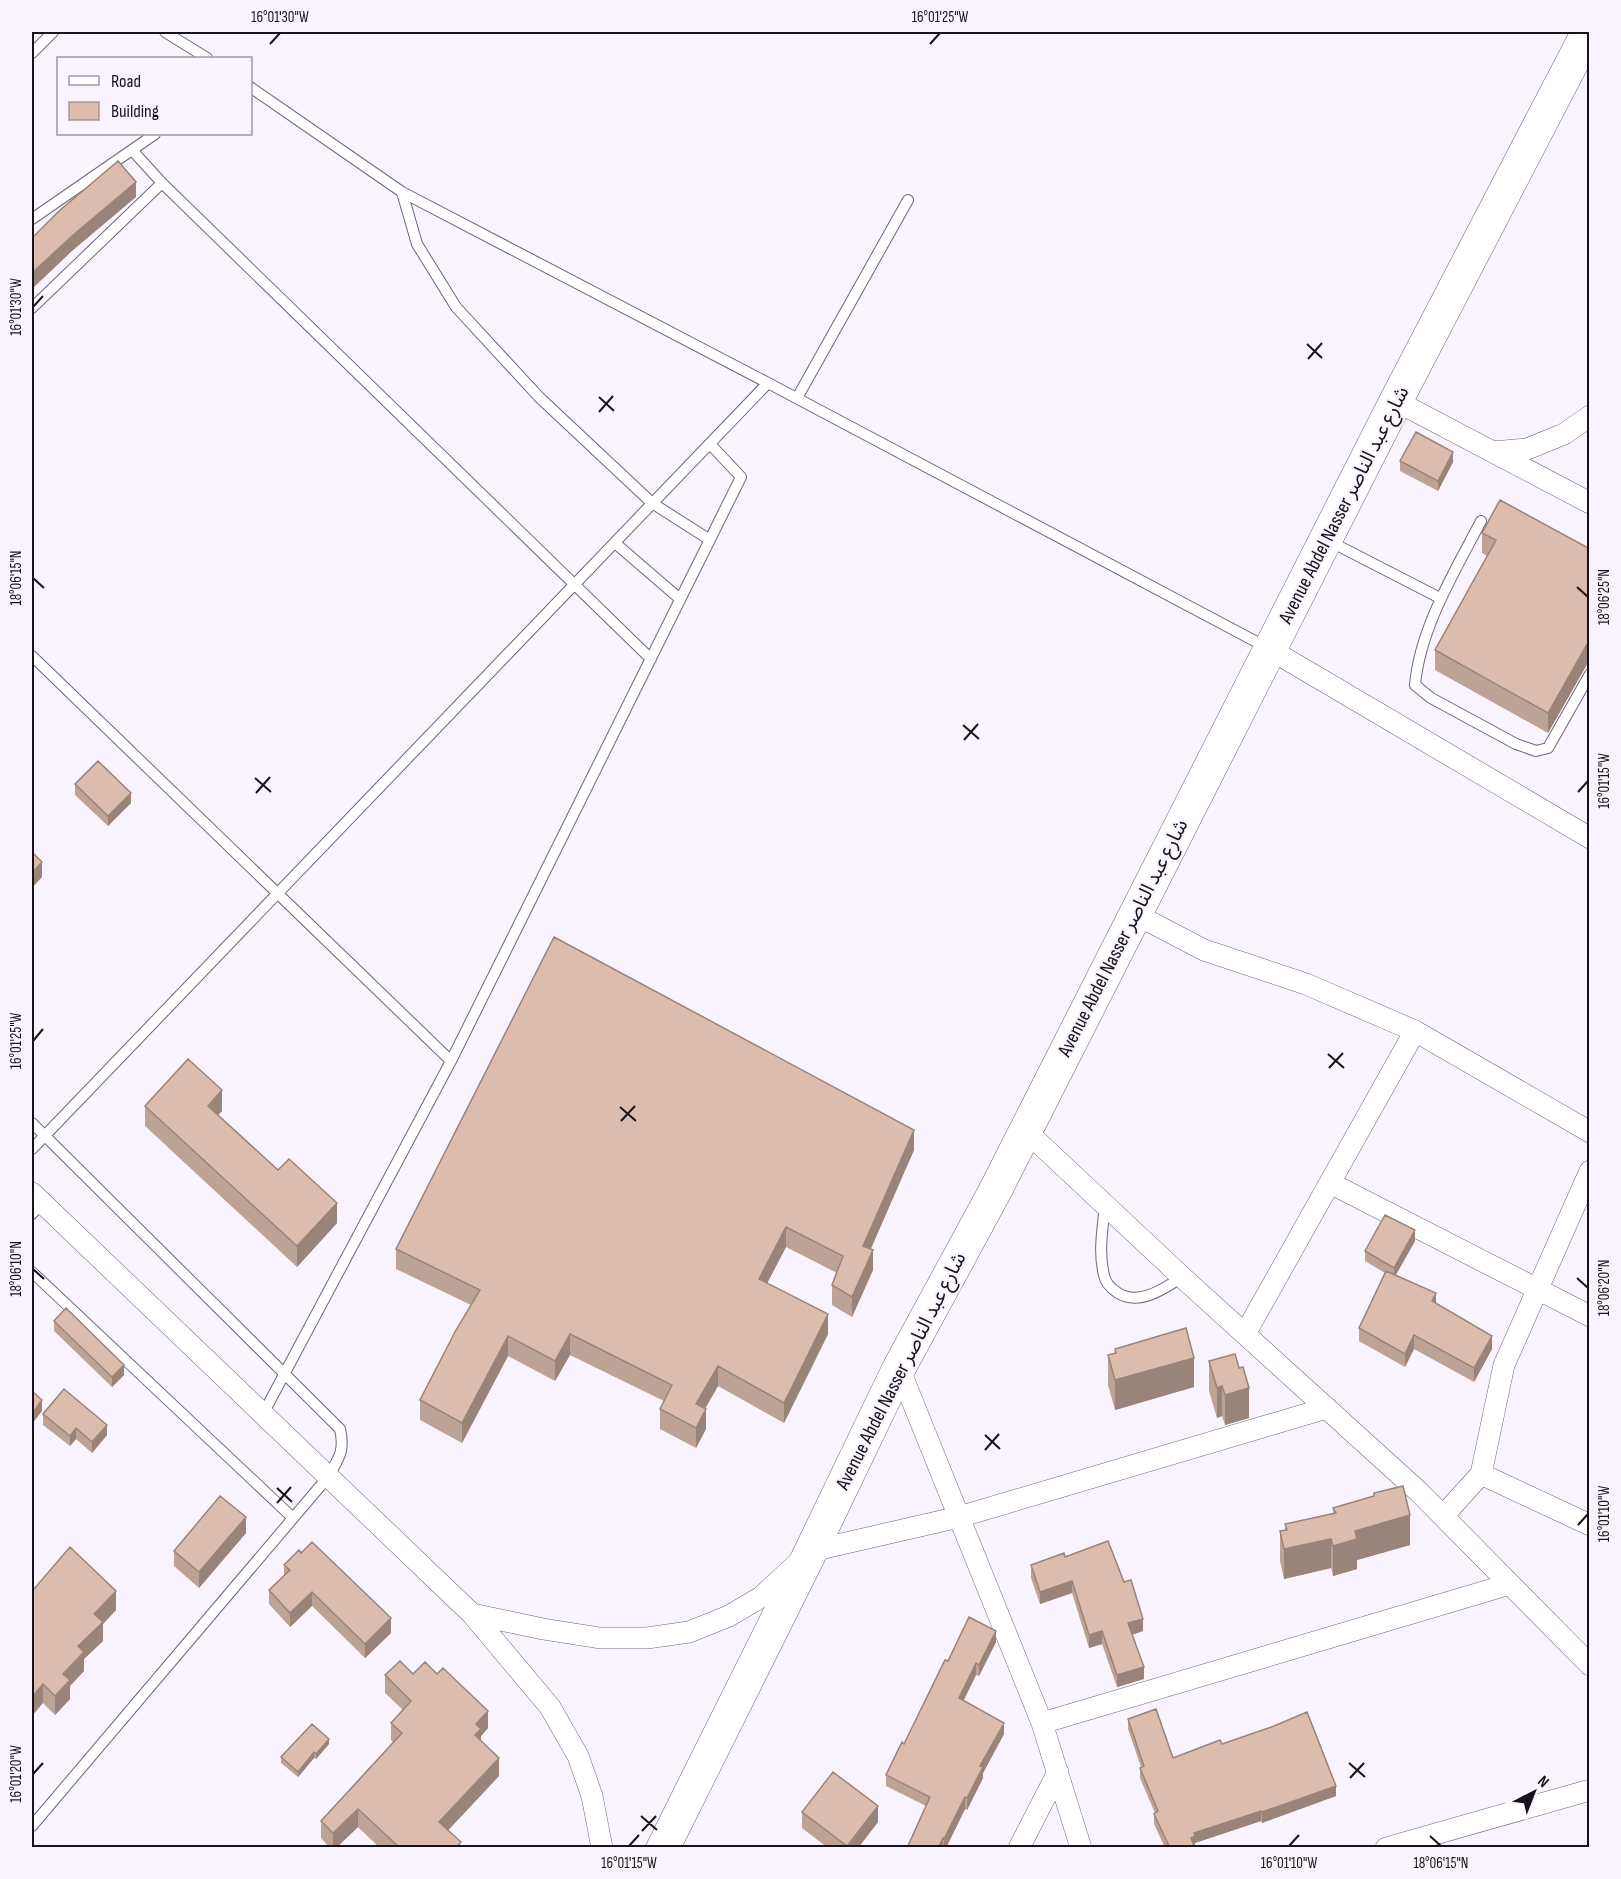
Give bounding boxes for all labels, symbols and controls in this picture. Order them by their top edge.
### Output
text: 16°01'30"W [251,8,309,27]
text: 16°01'25"W [912,8,969,27]
legend [57,57,252,135]
text: Road [111,71,141,92]
text: Building [111,101,159,122]
text: 16°01'30"W [7,278,26,336]
street label: Avenue Abdel Nasser شارع عبد الناصر [1273,382,1416,629]
text: 18°06'15"N [7,551,26,605]
text: 18°06'25"N [1595,569,1614,625]
text: 16°01'15"W [1595,753,1614,809]
street label: Avenue Abdel Nasser شارع عبد الناصر [1052,815,1195,1062]
text: 16°01'25"W [7,1012,26,1069]
text: 18°06'10"N [7,1241,26,1297]
street label: Avenue Abdel Nasser شارع عبد الناصر [830,1248,973,1495]
text: 18°06'20"N [1595,1260,1614,1316]
text: 16°01'10"W [1595,1486,1614,1542]
text: 16°01'20"W [7,1745,26,1803]
north arrow [1504,1762,1564,1822]
text: N [1534,1772,1553,1792]
text: 16°01'15"W [601,1854,657,1873]
text: 16°01'10"W [1261,1854,1317,1873]
text: 18°06'15"N [1414,1854,1468,1873]

